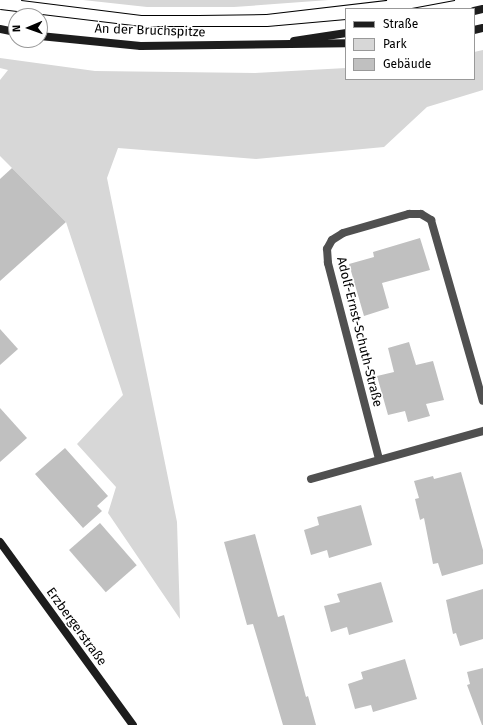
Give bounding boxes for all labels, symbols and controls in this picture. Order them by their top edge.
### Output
north arrow [8,8,48,48]
legend [345,8,475,80]
text: Straße [383,17,418,31]
street label: An der Bruchspitze [94,21,206,41]
text: N [10,25,23,32]
text: Park [383,37,407,51]
text: Gebäude [383,57,431,71]
street label: Adolf-Ernst-Schuth-Straße [333,255,385,409]
street label: Erzbergerstraße [42,585,110,669]

